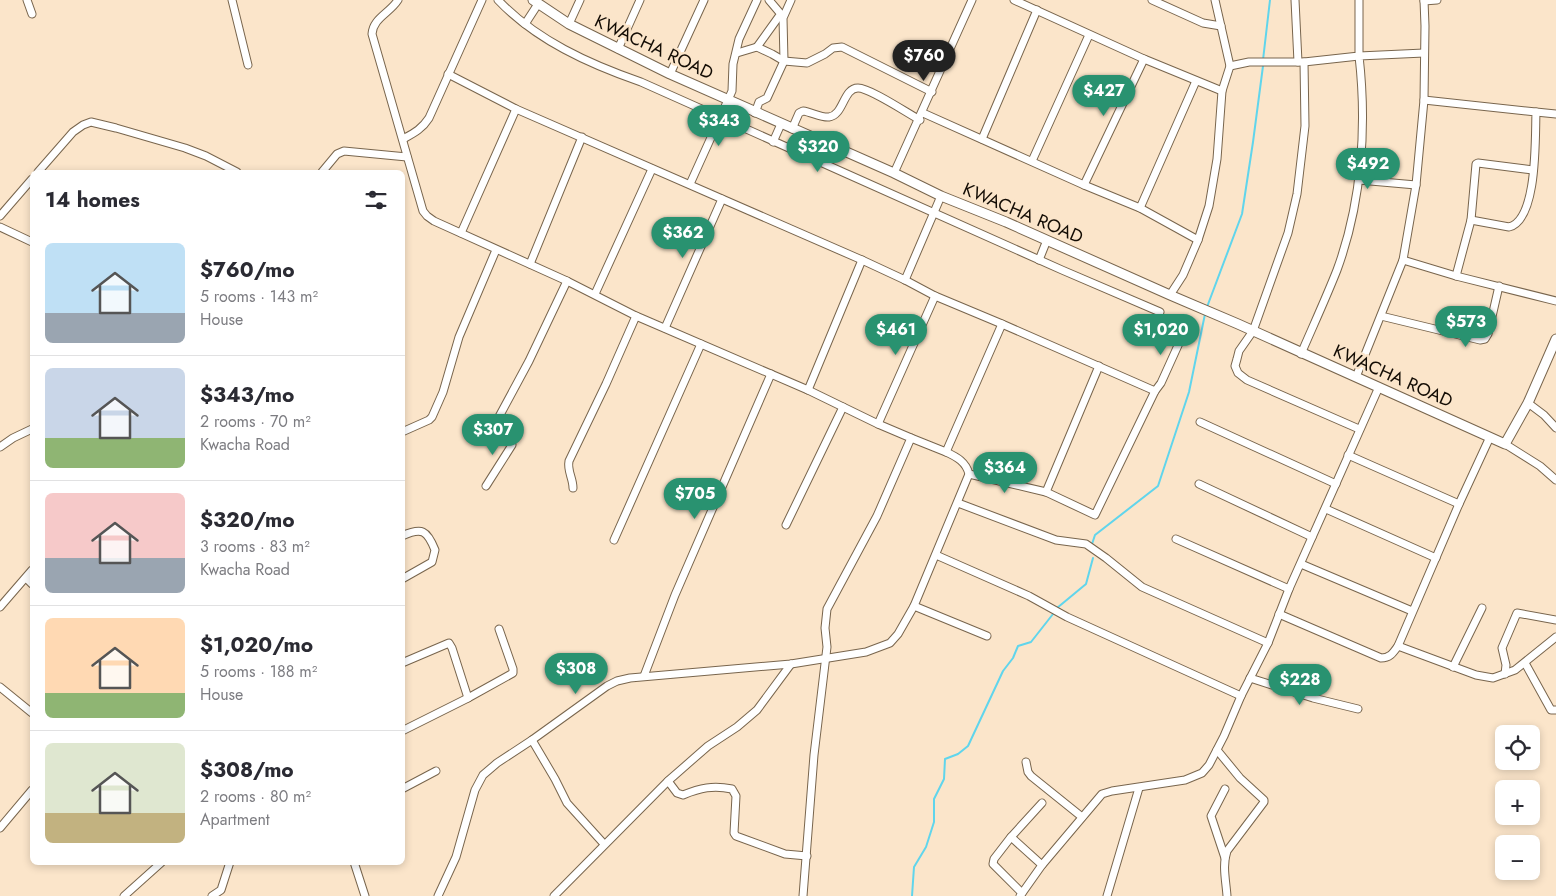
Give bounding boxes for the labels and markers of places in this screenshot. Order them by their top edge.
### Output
pin: $760 [894,39,954,82]
pin: $427 [1074,74,1134,117]
pin: $343 [689,104,749,147]
pin: $320 [788,130,848,173]
pin: $492 [1338,148,1398,190]
pin: $362 [653,216,713,259]
pin: $573 [1436,306,1496,348]
pin: $461 [866,314,926,356]
pin: $1,020 [1120,314,1202,356]
pin: $307 [463,414,523,456]
pin: $364 [975,452,1035,494]
pin: $705 [665,478,725,520]
pin: $308 [546,652,606,695]
pin: $228 [1270,664,1330,706]

